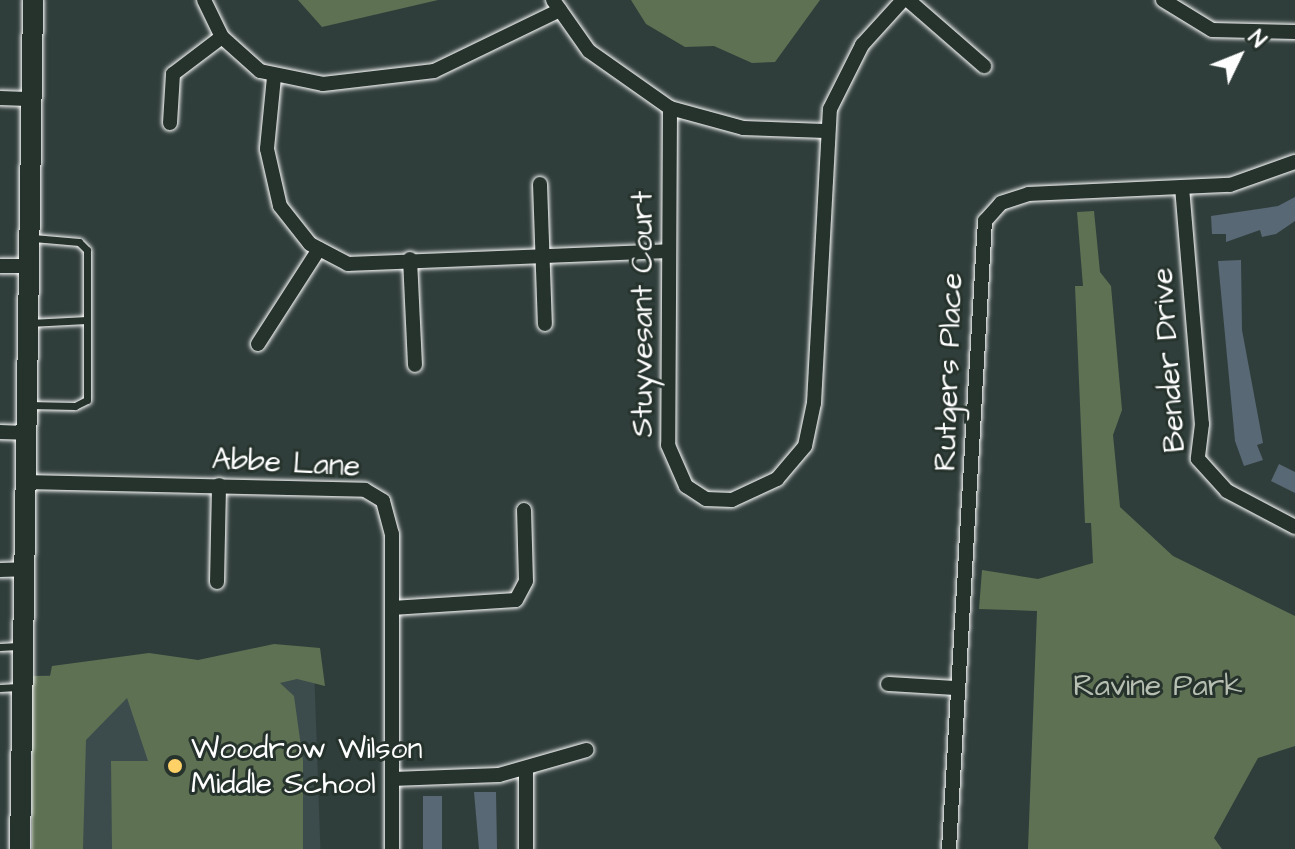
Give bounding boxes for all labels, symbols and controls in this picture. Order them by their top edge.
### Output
north arrow [1199,16,1279,96]
text: N [1241,24,1273,55]
street label: Stuyvesant Court [625,191,661,437]
street label: Bender Drive [1145,266,1193,454]
street label: Rutgers Place [928,272,970,472]
street label: Abbe Lane [211,441,361,485]
park label: Ravine Park [1073,668,1243,704]
place label: Woodrow Wilson Middle School [191,731,422,802]
marker: Woodrow Wilson Middle School [166,757,184,775]

